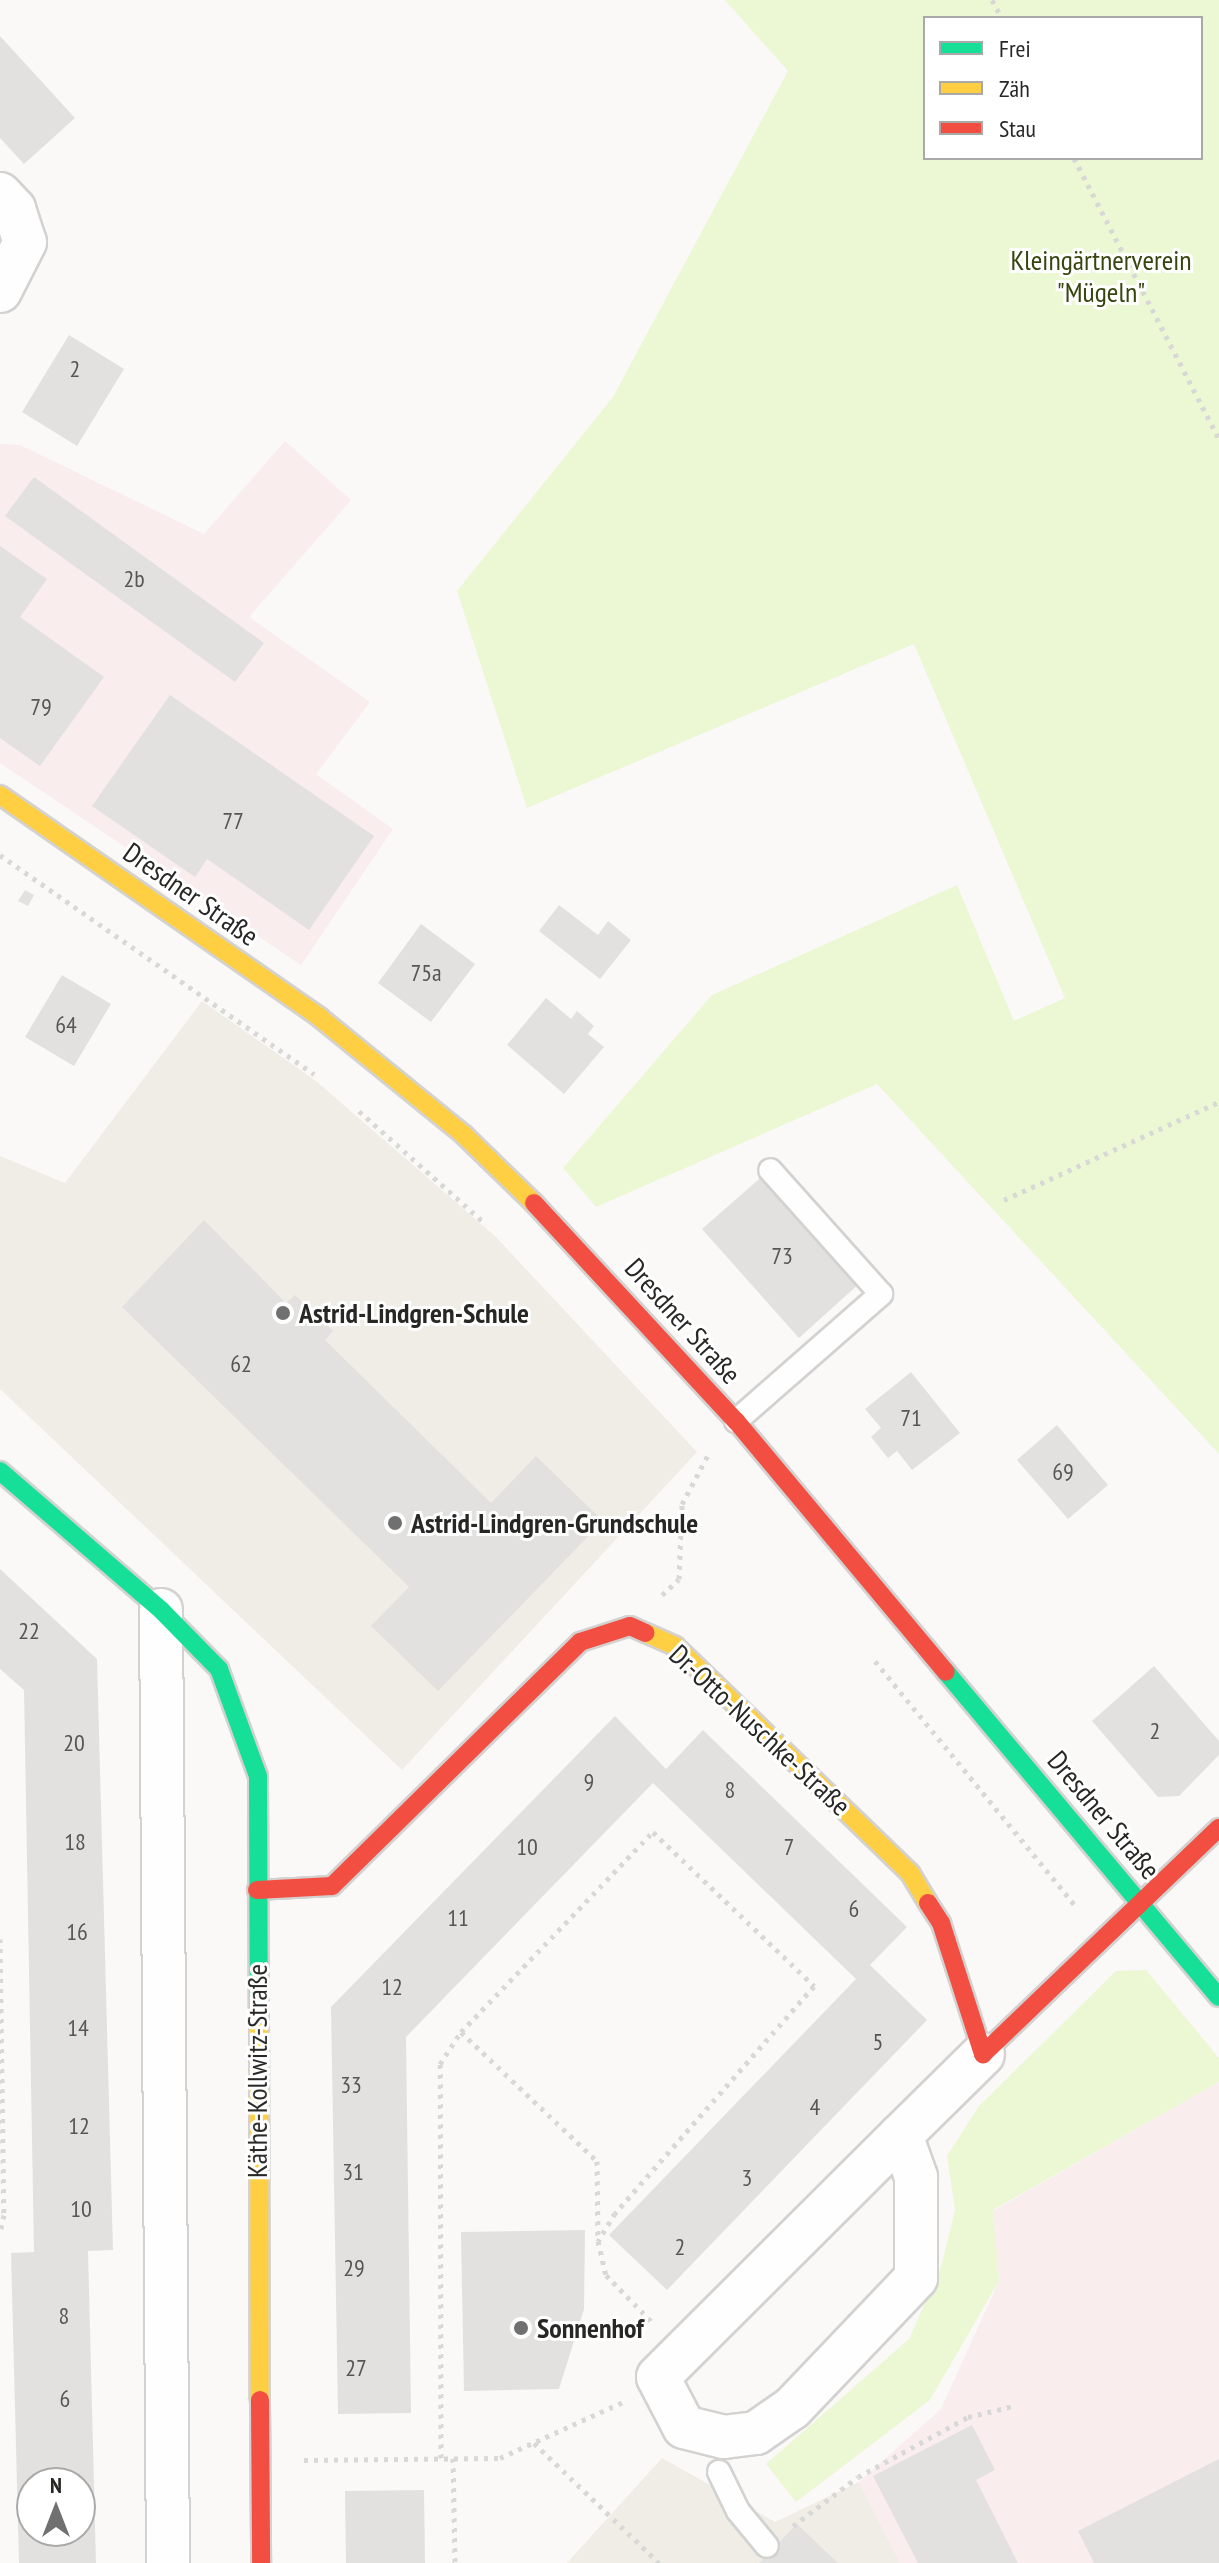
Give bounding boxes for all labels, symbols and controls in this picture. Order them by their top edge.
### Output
legend [923,16,1203,160]
text: Frei [999,33,1031,64]
text: Zäh [999,73,1030,104]
text: Stau [999,113,1036,144]
park label: Kleingärtnerverein "Mügeln" [1010,243,1192,309]
house number: 2 [70,355,80,383]
house number: 2b [123,565,145,593]
house number: 79 [30,693,52,721]
house number: 77 [222,807,244,835]
street label: Dresdner Straße [117,835,265,953]
house number: 75a [410,959,442,987]
house number: 64 [55,1011,77,1039]
house number: 73 [771,1242,793,1270]
street label: Dresdner Straße [618,1252,748,1390]
place label: Astrid-Lindgren-Schule [299,1296,529,1330]
marker: Astrid-Lindgren-Schule [274,1304,292,1322]
house number: 62 [230,1350,252,1378]
house number: 71 [900,1404,922,1432]
house number: 69 [1052,1458,1074,1486]
place label: Astrid-Lindgren-Grundschule [411,1506,698,1540]
marker: Astrid-Lindgren-Grundschule [386,1514,404,1532]
house number: 22 [18,1617,40,1645]
street label: Dr.-Otto-Nuschke-Straße [663,1638,857,1822]
house number: 2 [1150,1717,1160,1745]
house number: 20 [63,1729,85,1757]
street label: Dresdner Straße [1041,1744,1167,1886]
house number: 9 [584,1768,594,1796]
house number: 8 [725,1776,735,1804]
house number: 18 [64,1828,86,1856]
house number: 10 [516,1833,538,1861]
house number: 7 [784,1833,794,1861]
house number: 6 [849,1895,859,1923]
house number: 11 [447,1904,469,1932]
house number: 16 [66,1918,88,1946]
street label: Käthe-Kollwitz-Straße [240,1964,274,2178]
house number: 12 [381,1973,403,2001]
house number: 14 [67,2014,89,2042]
house number: 5 [873,2028,883,2056]
house number: 33 [340,2071,362,2099]
house number: 4 [810,2093,820,2121]
house number: 12 [68,2112,90,2140]
house number: 31 [342,2158,364,2186]
house number: 3 [742,2164,752,2192]
house number: 10 [70,2195,92,2223]
house number: 2 [675,2233,685,2261]
house number: 29 [343,2254,365,2282]
house number: 8 [59,2302,69,2330]
place label: Sonnenhof [537,2311,644,2345]
marker: Sonnenhof [512,2319,530,2337]
house number: 27 [345,2354,367,2382]
house number: 6 [60,2385,70,2413]
north arrow [16,2467,96,2547]
text: N [50,2471,62,2499]

